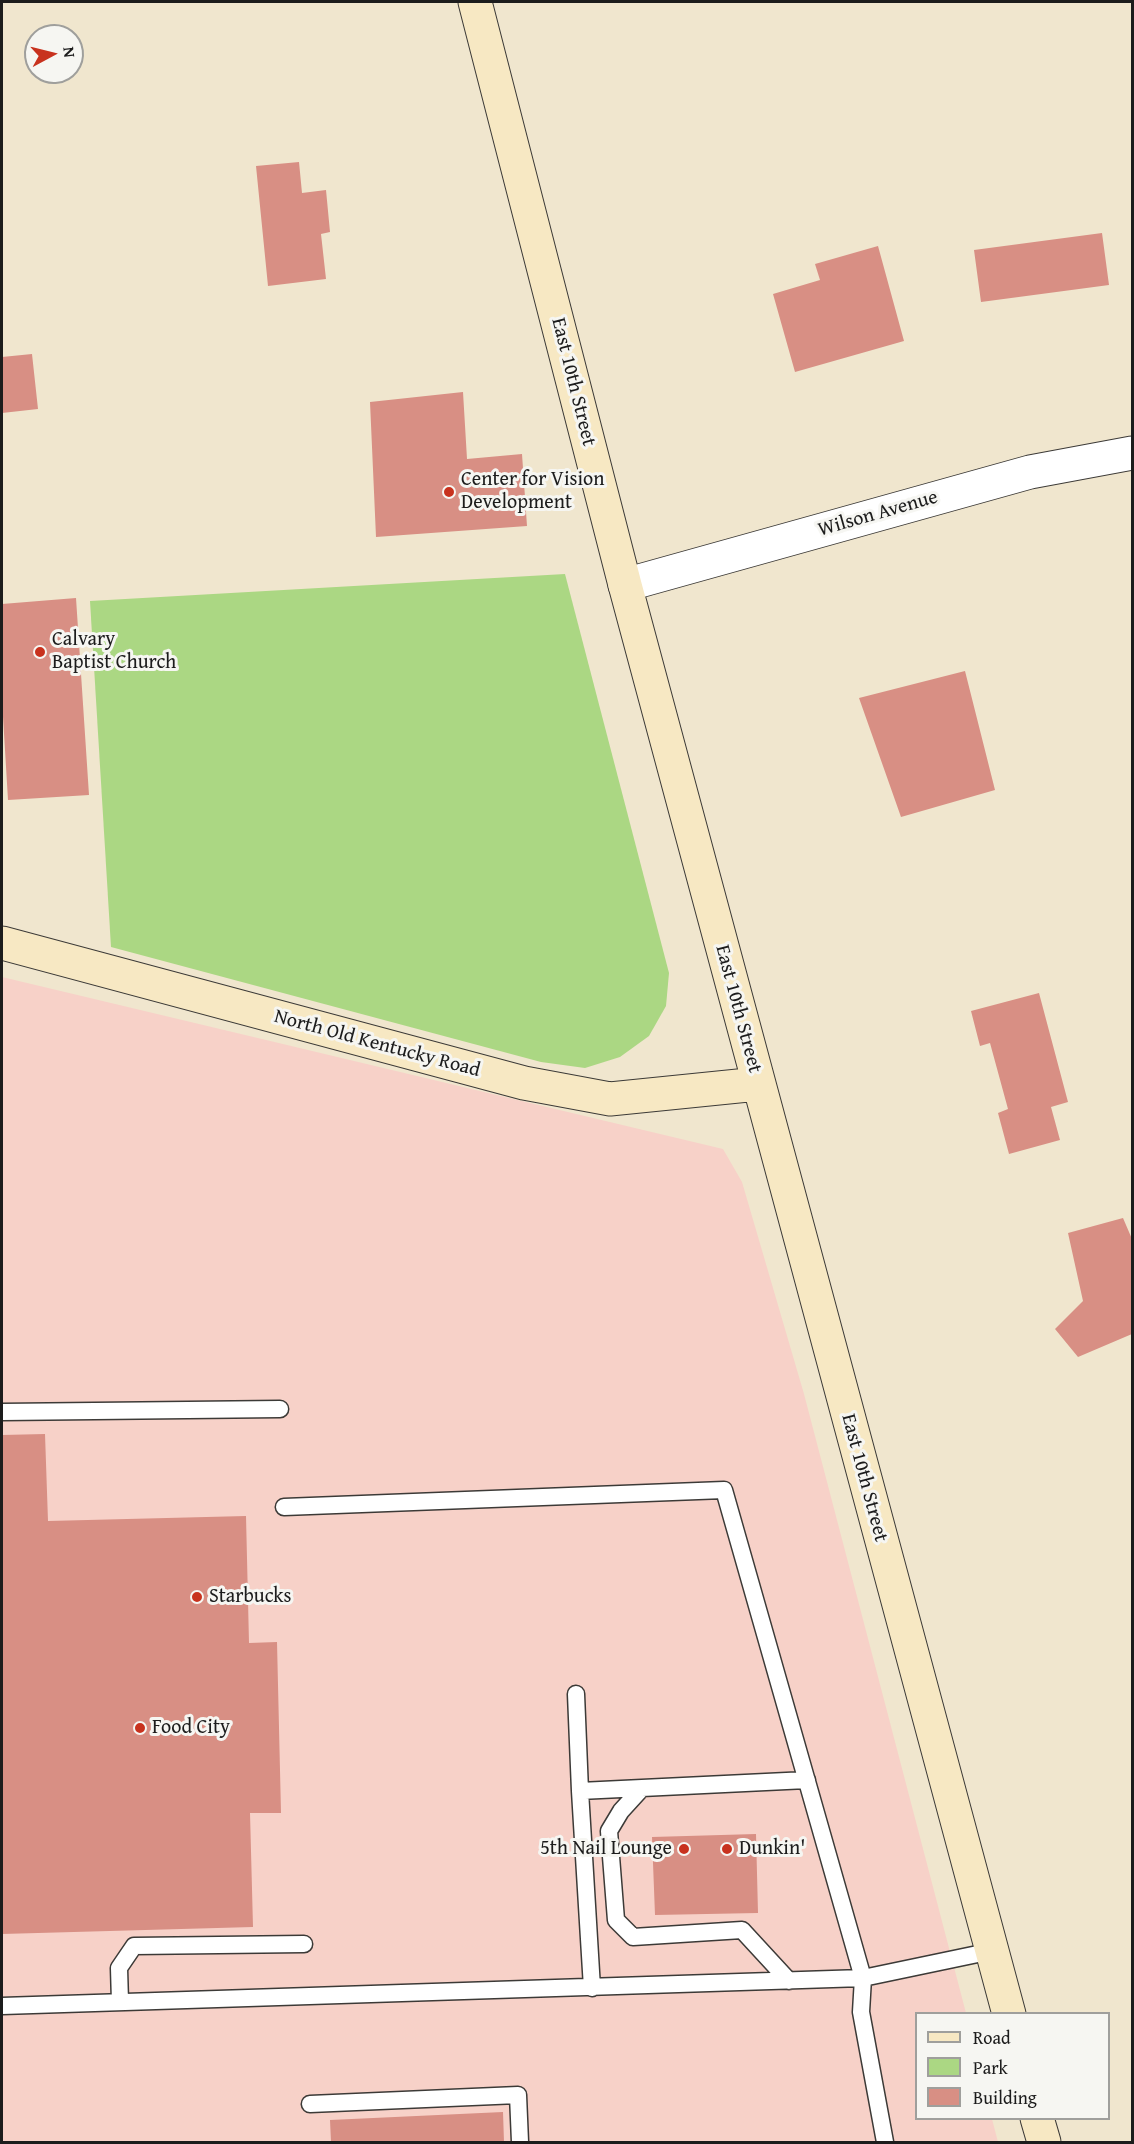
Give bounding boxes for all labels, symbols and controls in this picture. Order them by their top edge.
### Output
north arrow [24,24,84,84]
text: N [57,45,82,59]
street label: East 10th Street [545,315,601,449]
place label: Center for Vision Development [461,468,605,515]
marker: Center for Vision Development [442,485,456,499]
street label: Wilson Avenue [815,485,941,543]
place label: Calvary Baptist Church [52,628,176,675]
marker: Calvary Baptist Church [33,645,47,659]
street label: East 10th Street [709,942,767,1076]
street label: North Old Kentucky Road [271,1005,483,1083]
street label: East 10th Street [835,1411,893,1545]
place label: Starbucks [209,1585,291,1609]
marker: Starbucks [190,1590,204,1604]
place label: Food City [152,1716,230,1740]
marker: Food City [133,1721,147,1735]
place label: 5th Nail Lounge [540,1837,672,1861]
place label: Dunkin' [739,1837,805,1861]
marker: 5th Nail Lounge [677,1842,691,1856]
marker: Dunkin' [720,1842,734,1856]
legend [915,2012,1110,2120]
text: Road [973,2024,1011,2051]
text: Park [973,2054,1008,2081]
text: Building [973,2084,1037,2111]

